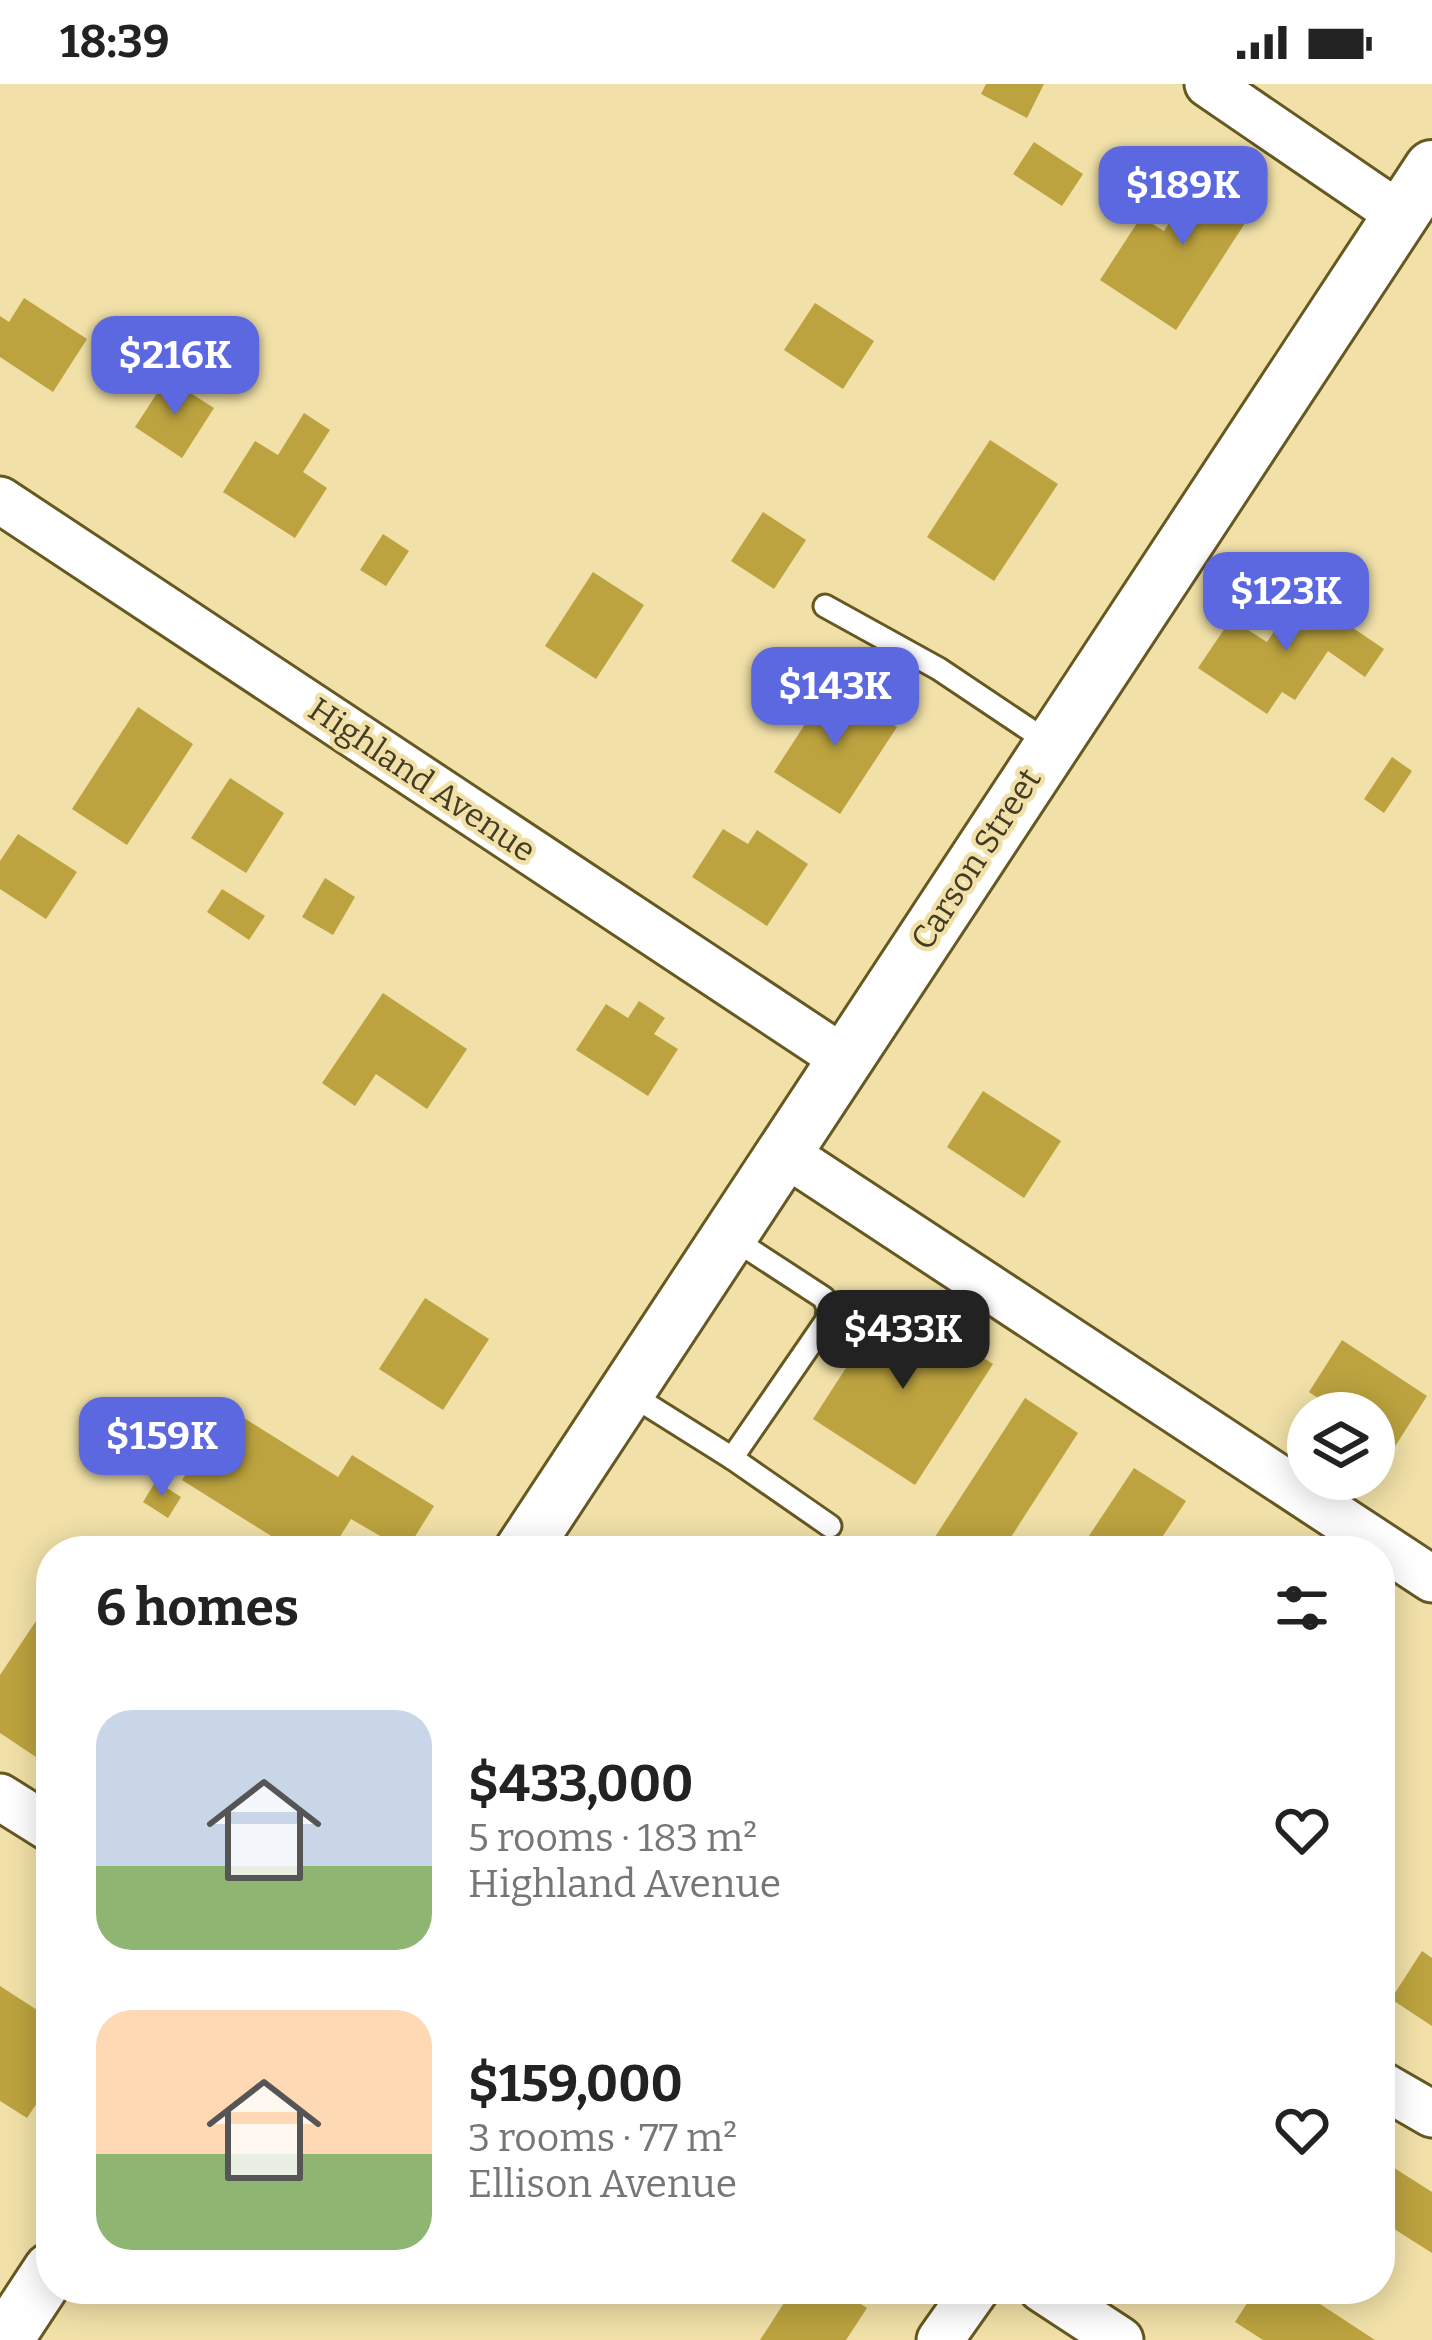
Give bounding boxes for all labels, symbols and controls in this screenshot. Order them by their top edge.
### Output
text: 18:39 [60,15,170,69]
pin: $189K [1099,146,1267,248]
text: $189K [1126,162,1240,208]
pin: $216K [91,316,259,418]
text: $216K [118,332,232,378]
pin: $123K [1202,552,1370,654]
text: $123K [1230,568,1342,614]
pin: $143K [751,647,919,749]
text: $143K [778,663,892,709]
street label: Highland Avenue [301,689,543,871]
street label: Carson Street [903,761,1049,957]
pin: $433K [819,1290,987,1392]
text: $433K [844,1306,962,1352]
map controls [1287,1392,1395,1500]
button: layers [1287,1392,1395,1500]
pin: $159K [78,1397,246,1499]
text: $159K [106,1413,218,1459]
icon: filters [1269,1575,1335,1641]
text: 6 homes [96,1577,299,1639]
text: $433,000 [468,1753,693,1815]
icon: home [192,1758,336,1902]
icon: heart [1269,1797,1335,1863]
text: 5 rooms · 183 m² [468,1815,757,1861]
text: Highland Avenue [468,1861,781,1907]
text: $159,000 [468,2053,683,2115]
icon: home [192,2058,336,2202]
icon: heart [1269,2097,1335,2163]
text: 3 rooms · 77 m² [468,2115,737,2161]
text: Ellison Avenue [468,2161,737,2207]

